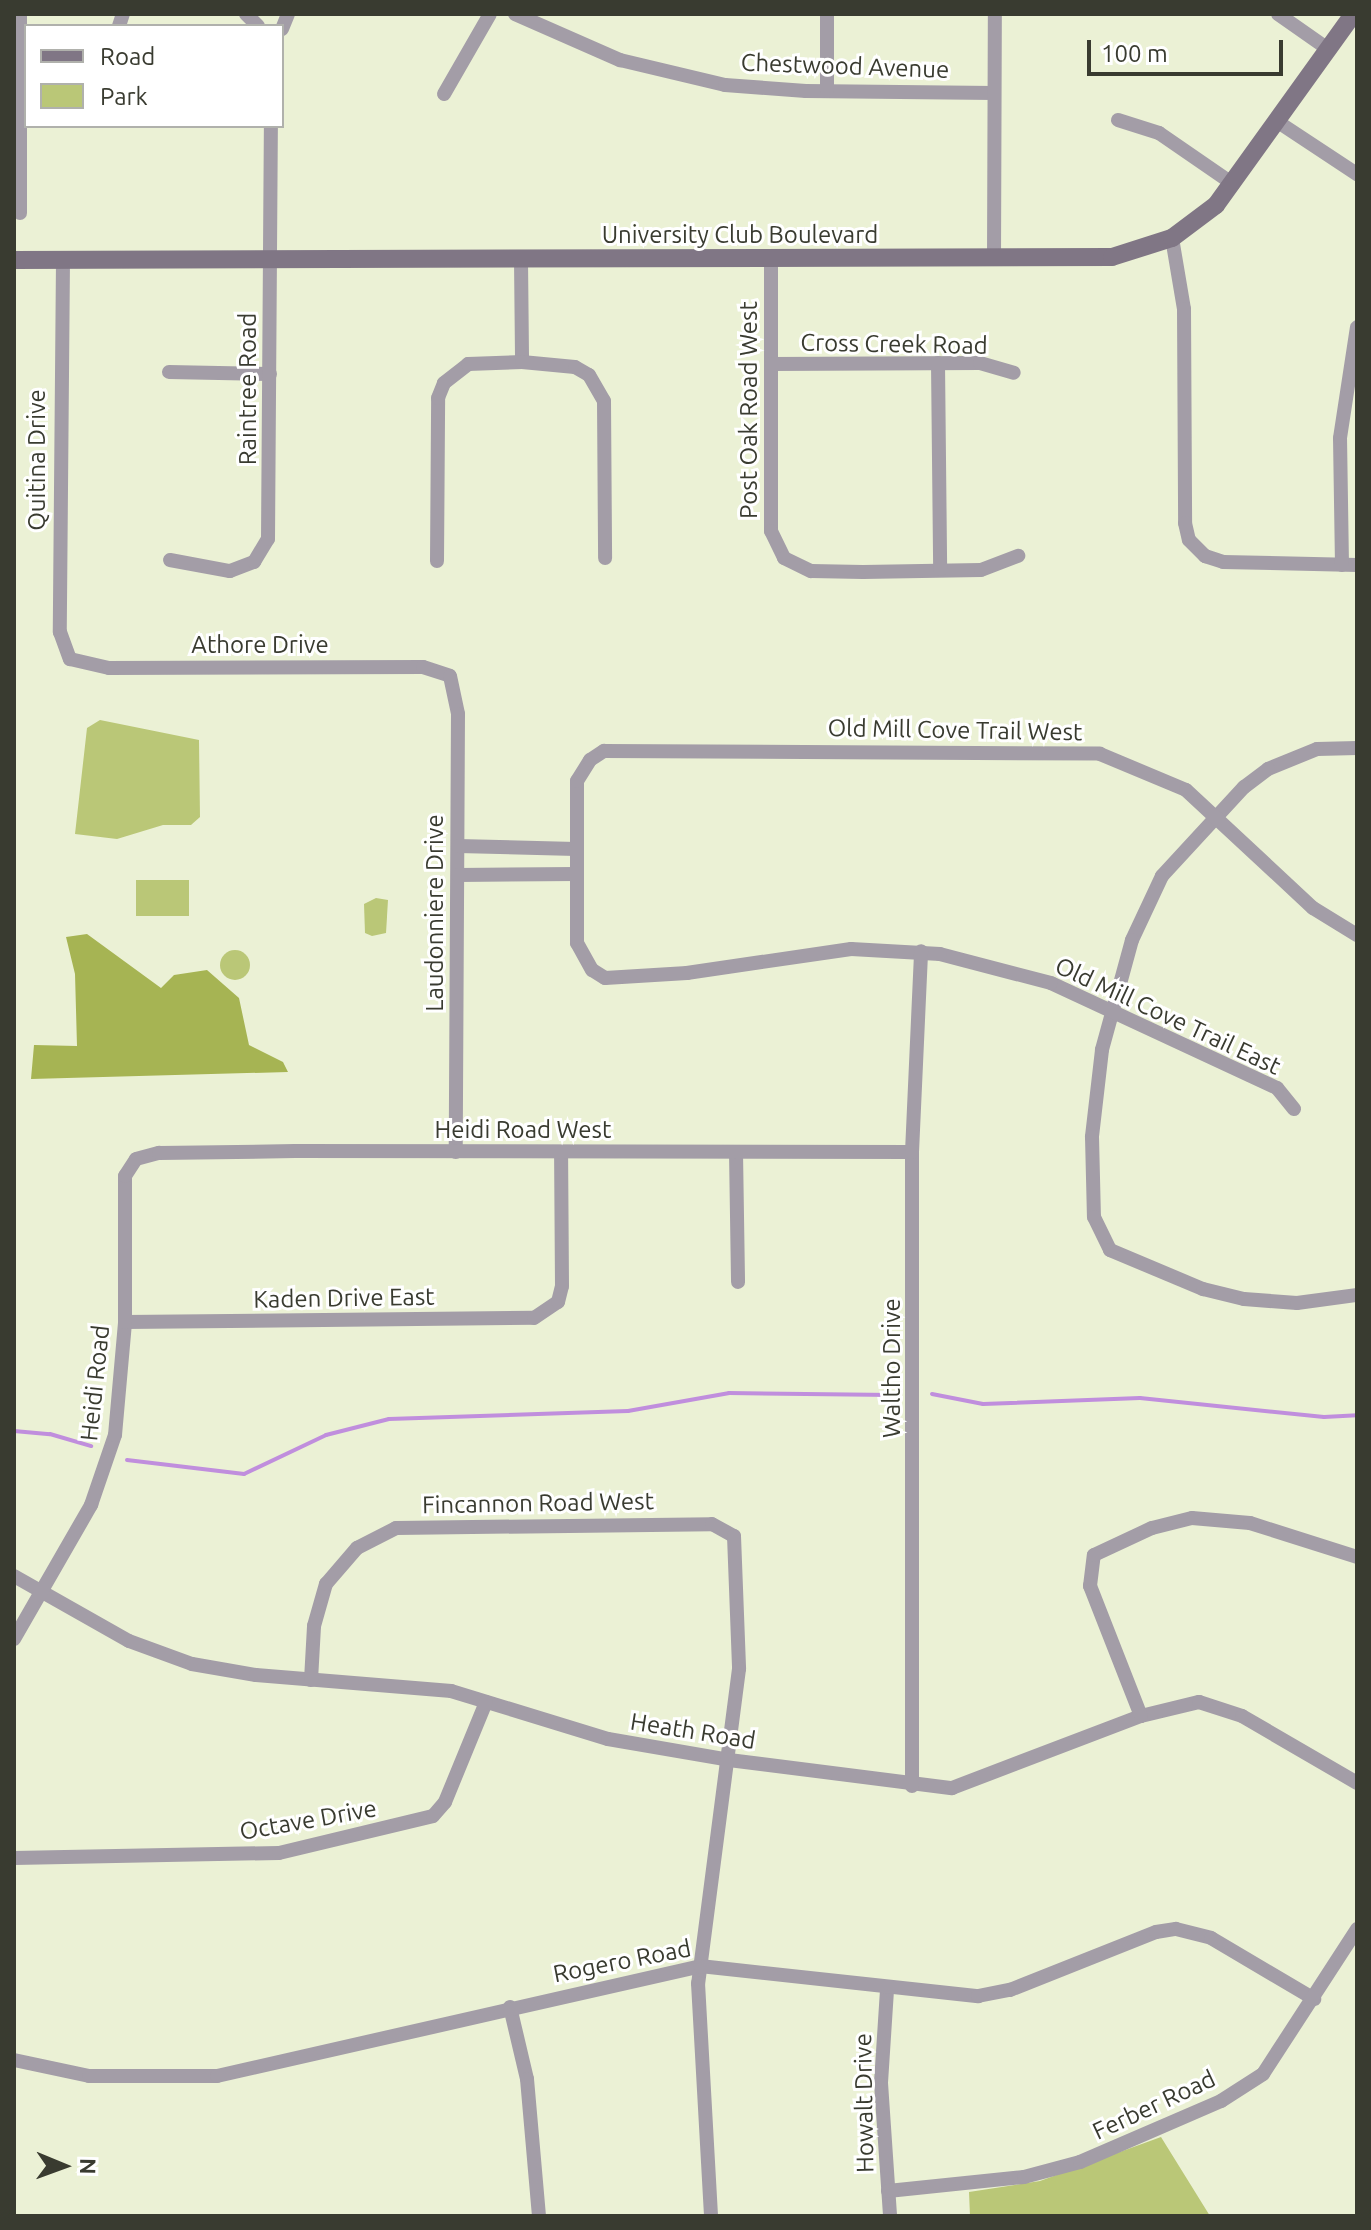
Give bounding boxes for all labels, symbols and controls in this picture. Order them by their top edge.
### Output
legend [24,24,284,128]
scale bar [1091,24,1287,74]
text: 100 m [1101,40,1168,67]
text: Road [100,43,155,70]
street label: Chestwood Avenue [740,48,950,84]
text: Park [100,83,148,110]
street label: University Club Boulevard [602,221,878,249]
street label: Post Oak Road West [735,301,763,519]
street label: Raintree Road [234,313,262,465]
street label: Cross Creek Road [800,328,988,360]
street label: Quitina Drive [23,389,51,531]
street label: Athore Drive [191,631,329,659]
street label: Old Mill Cove Trail West [827,713,1083,747]
street label: Laudonniere Drive [421,814,449,1012]
street label: Old Mill Cove Trail East [1051,951,1285,1081]
street label: Heidi Road West [435,1116,611,1144]
street label: Kaden Drive East [253,1282,435,1314]
street label: Waltho Drive [878,1298,906,1438]
street label: Heidi Road [75,1324,115,1442]
street label: Fincannon Road West [422,1487,654,1519]
street label: Heath Road [628,1707,758,1755]
street label: Octave Drive [237,1794,379,1846]
street label: Rogero Road [551,1934,693,1988]
street label: Howalt Drive [848,2033,880,2173]
street label: Ferber Road [1088,2064,1220,2146]
north arrow [24,2126,104,2206]
text: N [76,2158,101,2175]

